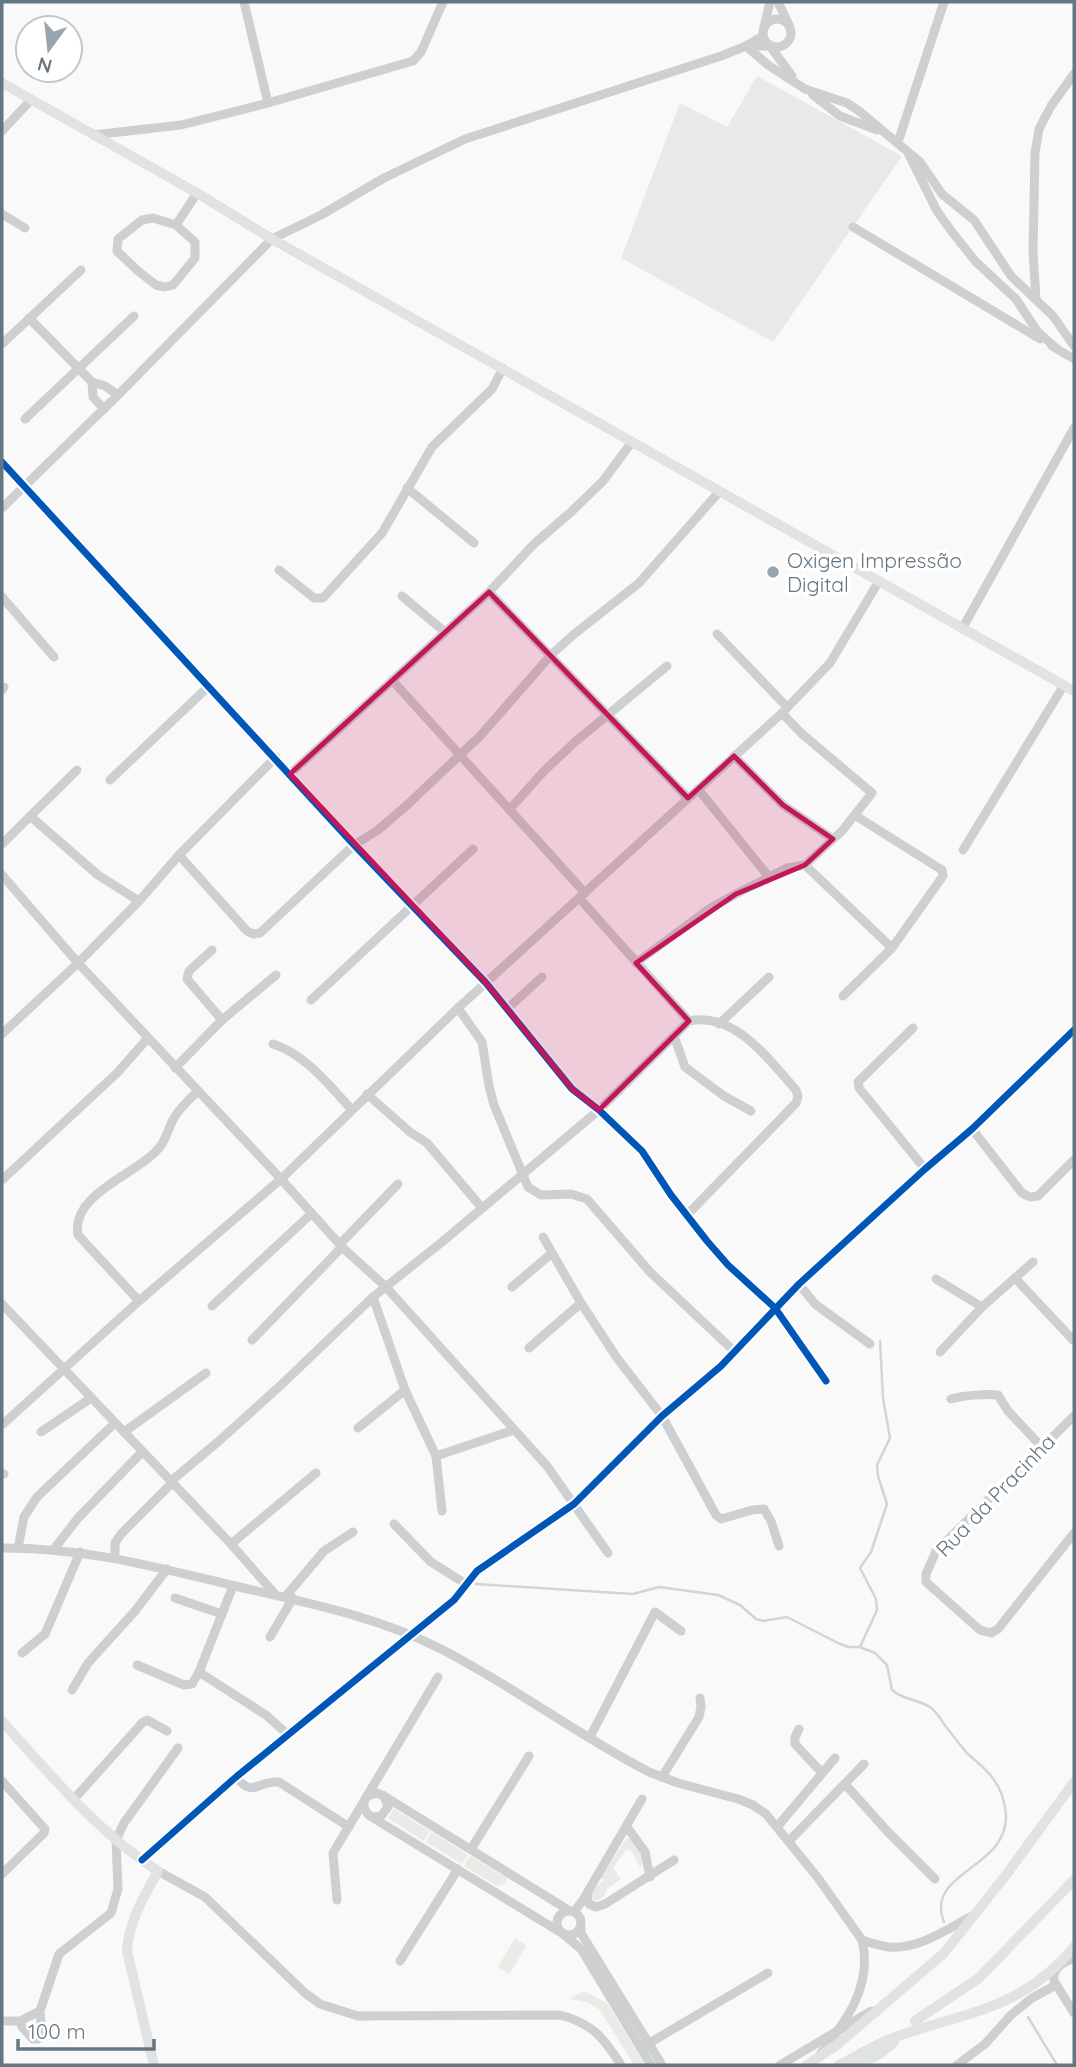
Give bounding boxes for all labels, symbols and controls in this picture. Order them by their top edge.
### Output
north arrow [14,14,84,84]
text: N [35,52,54,79]
place label: Oxigen Impressão Digital [787,547,962,597]
marker: Oxigen Impressão Digital [765,564,781,580]
street label: Rua da Pracinha [930,1428,1060,1562]
scale bar [18,2008,154,2052]
text: 100 m [28,2018,86,2044]

